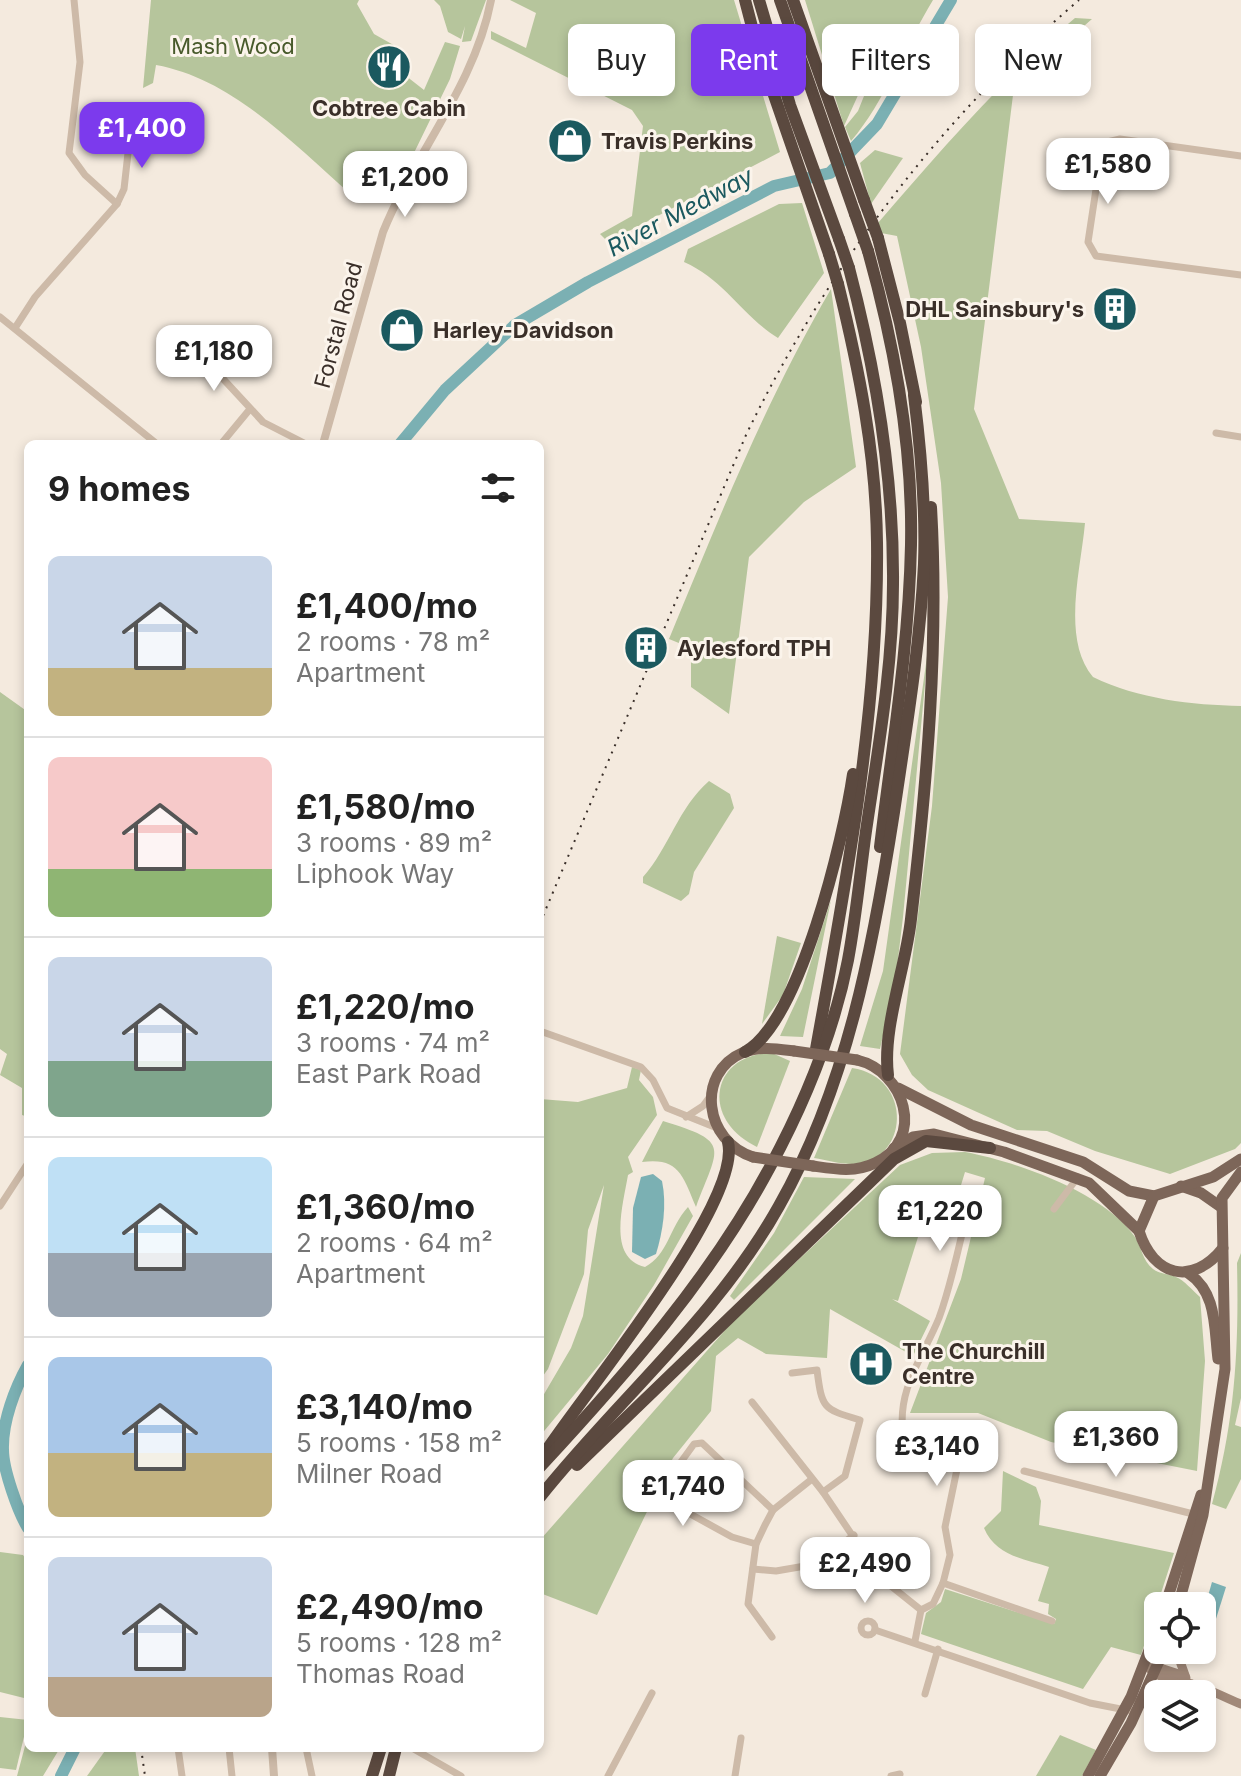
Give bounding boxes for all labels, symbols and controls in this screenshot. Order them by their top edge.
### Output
chip: Buy [568,24,675,96]
chip: Rent [691,24,806,96]
chip: Filters [822,24,959,96]
chip: New [975,24,1091,96]
park label: Mash Wood [171,33,295,59]
restaurant icon: Cobtree Cabin [365,43,413,91]
place label: Cobtree Cabin [312,95,466,121]
pin: £1,400 [77,102,207,170]
text: £1,400 [97,112,187,143]
shop icon: Travis Perkins [546,117,594,165]
place label: Travis Perkins [601,128,753,154]
pin: £1,580 [1043,138,1173,206]
text: £1,580 [1064,148,1152,179]
pin: £1,200 [340,151,470,219]
text: £1,200 [361,161,449,192]
water label: River Medway [602,161,758,263]
street label: Forstal Road [309,259,367,391]
building icon: DHL Sainsbury's [1091,285,1139,333]
place label: DHL Sainsbury's [905,296,1084,322]
shop icon: Harley-Davidson [378,306,426,354]
place label: Harley-Davidson [433,317,614,343]
pin: £1,180 [149,325,279,393]
text: £1,180 [174,335,254,366]
icon: filters [476,466,520,510]
text: 9 homes [48,468,190,509]
text: £1,400/mo [296,585,478,626]
icon: home [112,588,208,684]
building icon: Aylesford TPH [622,624,670,672]
text: 2 rooms · 78 m² [296,626,490,657]
place label: Aylesford TPH [677,635,831,661]
text: Apartment [296,657,425,688]
text: £1,580/mo [296,786,475,827]
icon: home [112,789,208,885]
text: 3 rooms · 89 m² [296,827,492,858]
text: Liphook Way [296,858,454,889]
text: £1,220/mo [296,986,475,1027]
icon: home [112,989,208,1085]
text: 3 rooms · 74 m² [296,1027,490,1058]
text: East Park Road [296,1058,481,1089]
pin: £1,220 [875,1185,1005,1253]
text: £1,360/mo [296,1186,475,1227]
icon: home [112,1189,208,1285]
text: £1,220 [897,1195,983,1226]
text: 2 rooms · 64 m² [296,1227,493,1258]
text: Apartment [296,1258,425,1289]
place label: The Churchill Centre [902,1338,1045,1389]
hospital icon: The Churchill Centre [847,1340,895,1388]
text: £3,140/mo [296,1386,473,1427]
icon: home [112,1389,208,1485]
pin: £1,360 [1051,1411,1181,1479]
pin: £3,140 [872,1420,1002,1488]
text: £1,360 [1072,1421,1160,1452]
text: 5 rooms · 158 m² [296,1427,502,1458]
text: £3,140 [894,1430,980,1461]
text: Milner Road [296,1458,442,1489]
pin: £1,740 [618,1460,748,1528]
text: £1,740 [641,1470,725,1501]
pin: £2,490 [800,1537,930,1605]
text: £2,490 [818,1547,912,1578]
text: £2,490/mo [296,1586,484,1627]
icon: home [112,1589,208,1685]
map controls [1144,1592,1216,1752]
button: locate [1144,1592,1216,1664]
text: 5 rooms · 128 m² [296,1627,502,1658]
text: Thomas Road [296,1658,465,1689]
button: layers [1144,1680,1216,1752]

